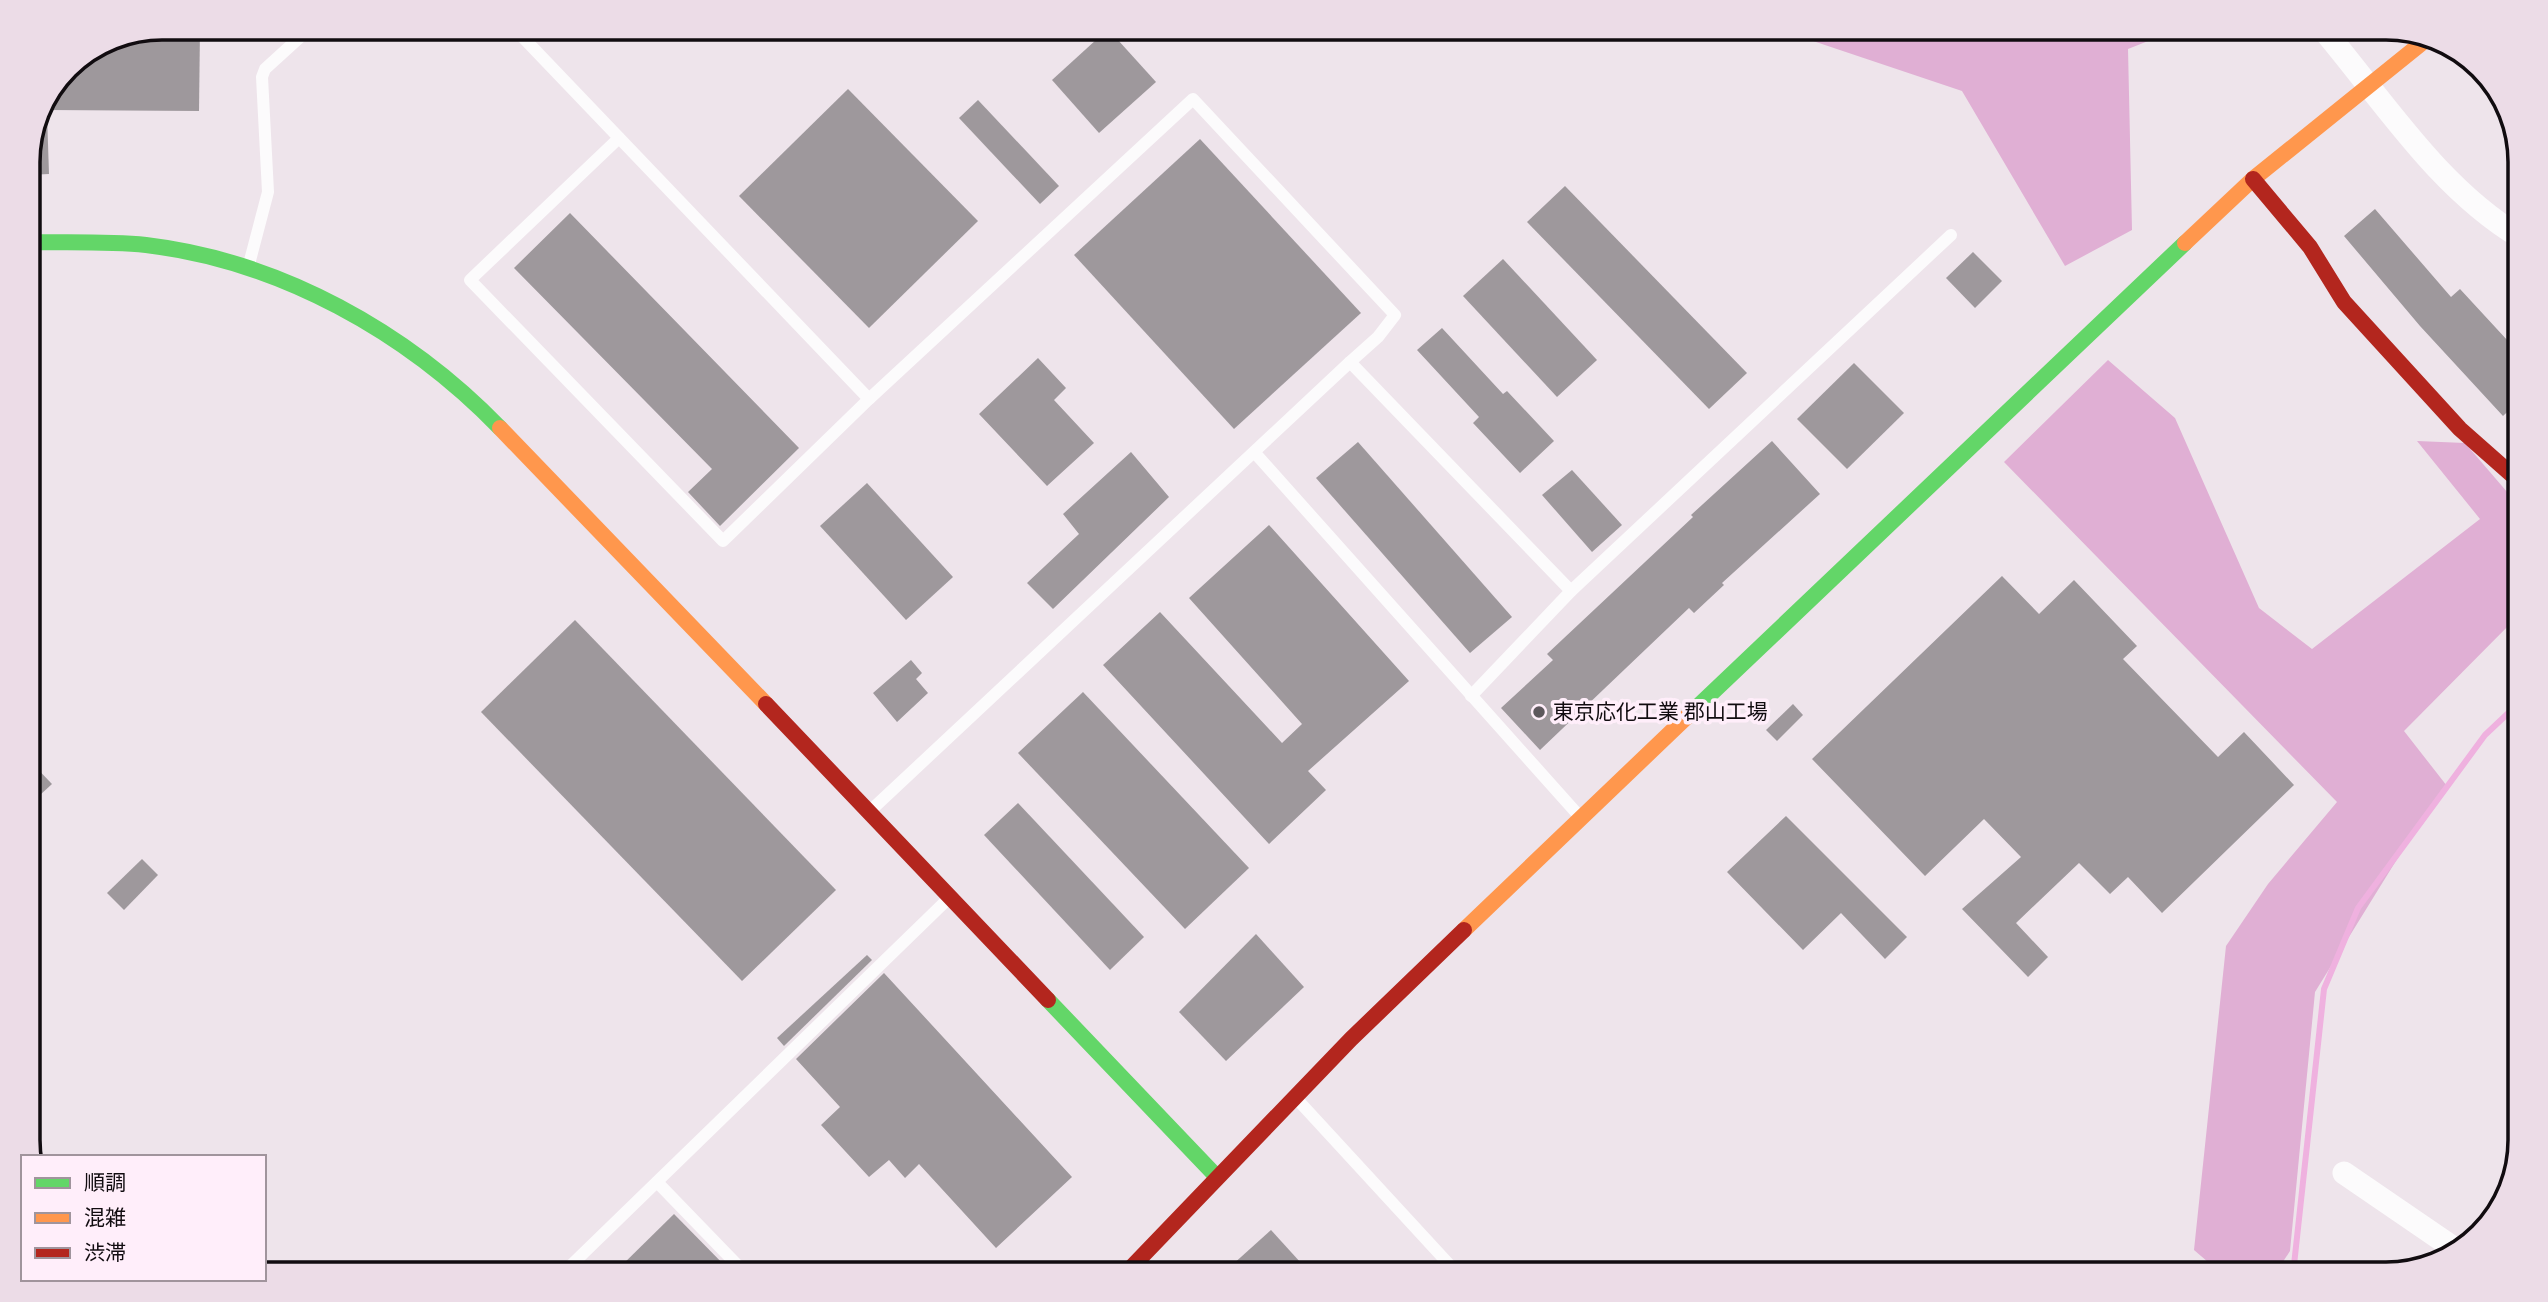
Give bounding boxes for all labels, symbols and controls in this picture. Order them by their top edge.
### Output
place label: 東京応化工業 郡山工場 [1553,700,1768,724]
marker: 東京応化工業 郡山工場 [1531,704,1547,720]
legend [21,1155,266,1281]
text: 順調 [84,1171,126,1195]
text: 混雑 [84,1206,126,1230]
text: 渋滞 [84,1241,126,1265]

